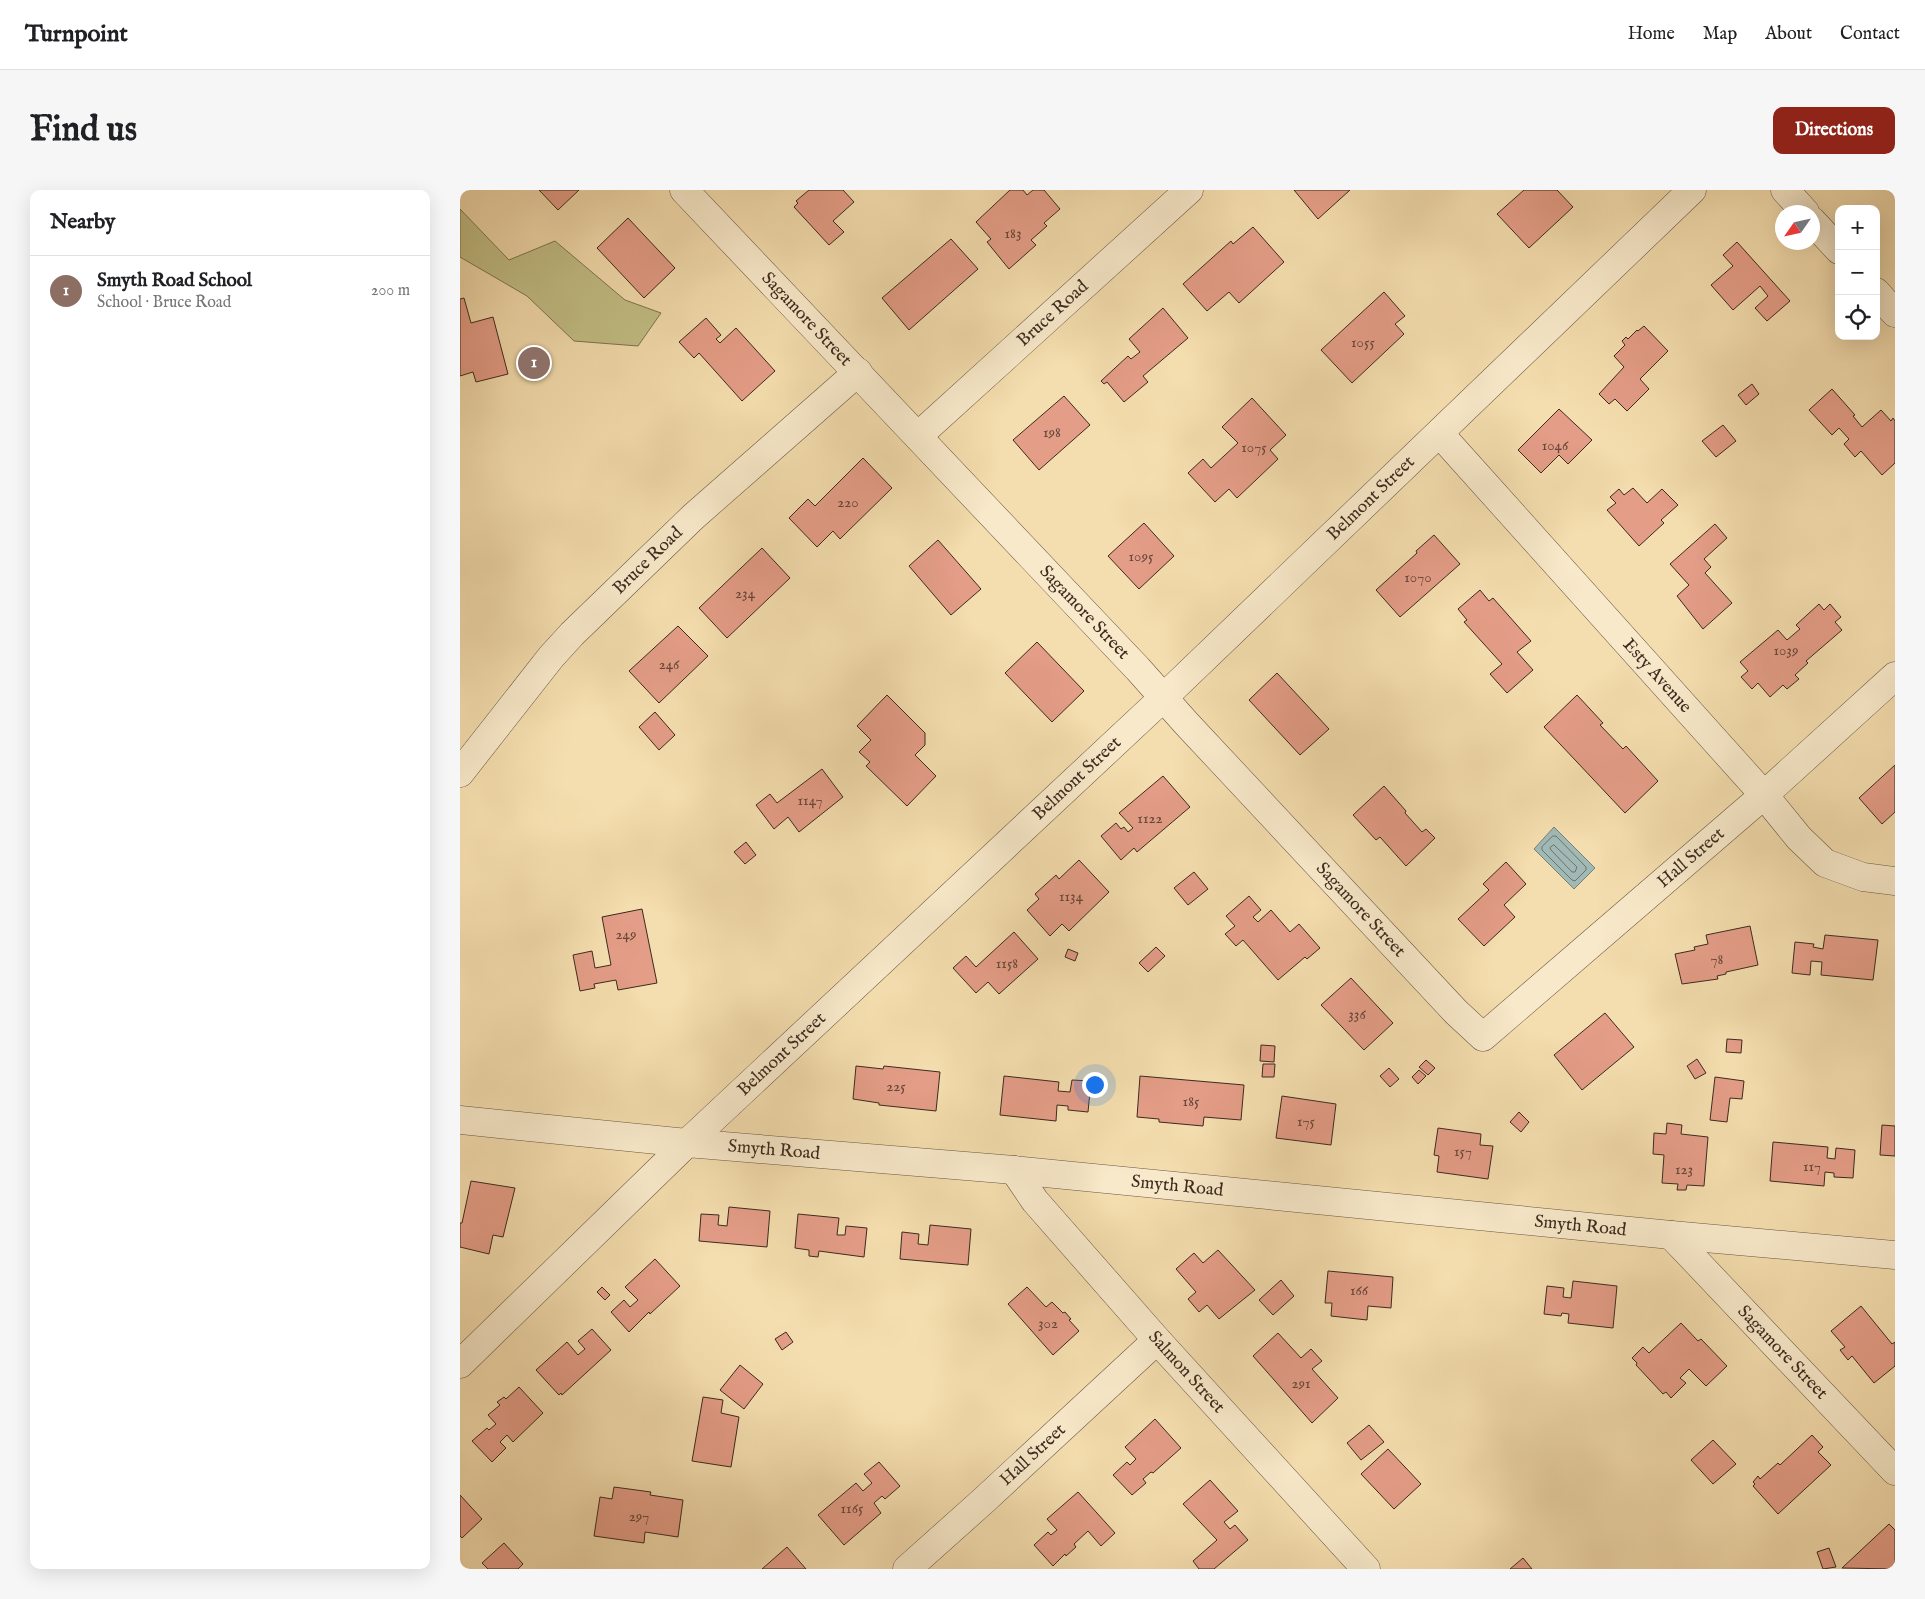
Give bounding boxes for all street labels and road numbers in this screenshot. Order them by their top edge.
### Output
street label: Sagamore Street [756,267,857,371]
street label: Bruce Road [1012,275,1094,352]
street label: Belmont Street [1322,451,1420,546]
street label: Bruce Road [608,521,688,600]
street label: Sagamore Street [1034,560,1135,664]
street label: Esty Avenue [1618,634,1697,718]
street label: Belmont Street [1028,731,1126,825]
street label: Hall Street [1652,822,1729,893]
street label: Sagamore Street [1311,858,1411,962]
street label: Belmont Street [733,1007,831,1101]
street label: Smyth Road [727,1135,821,1165]
street label: Smyth Road [1130,1170,1225,1202]
street label: Smyth Road [1533,1210,1628,1242]
street label: Sagamore Street [1732,1300,1833,1405]
street label: Salmon Street [1143,1326,1230,1418]
street label: Hall Street [995,1419,1071,1491]

